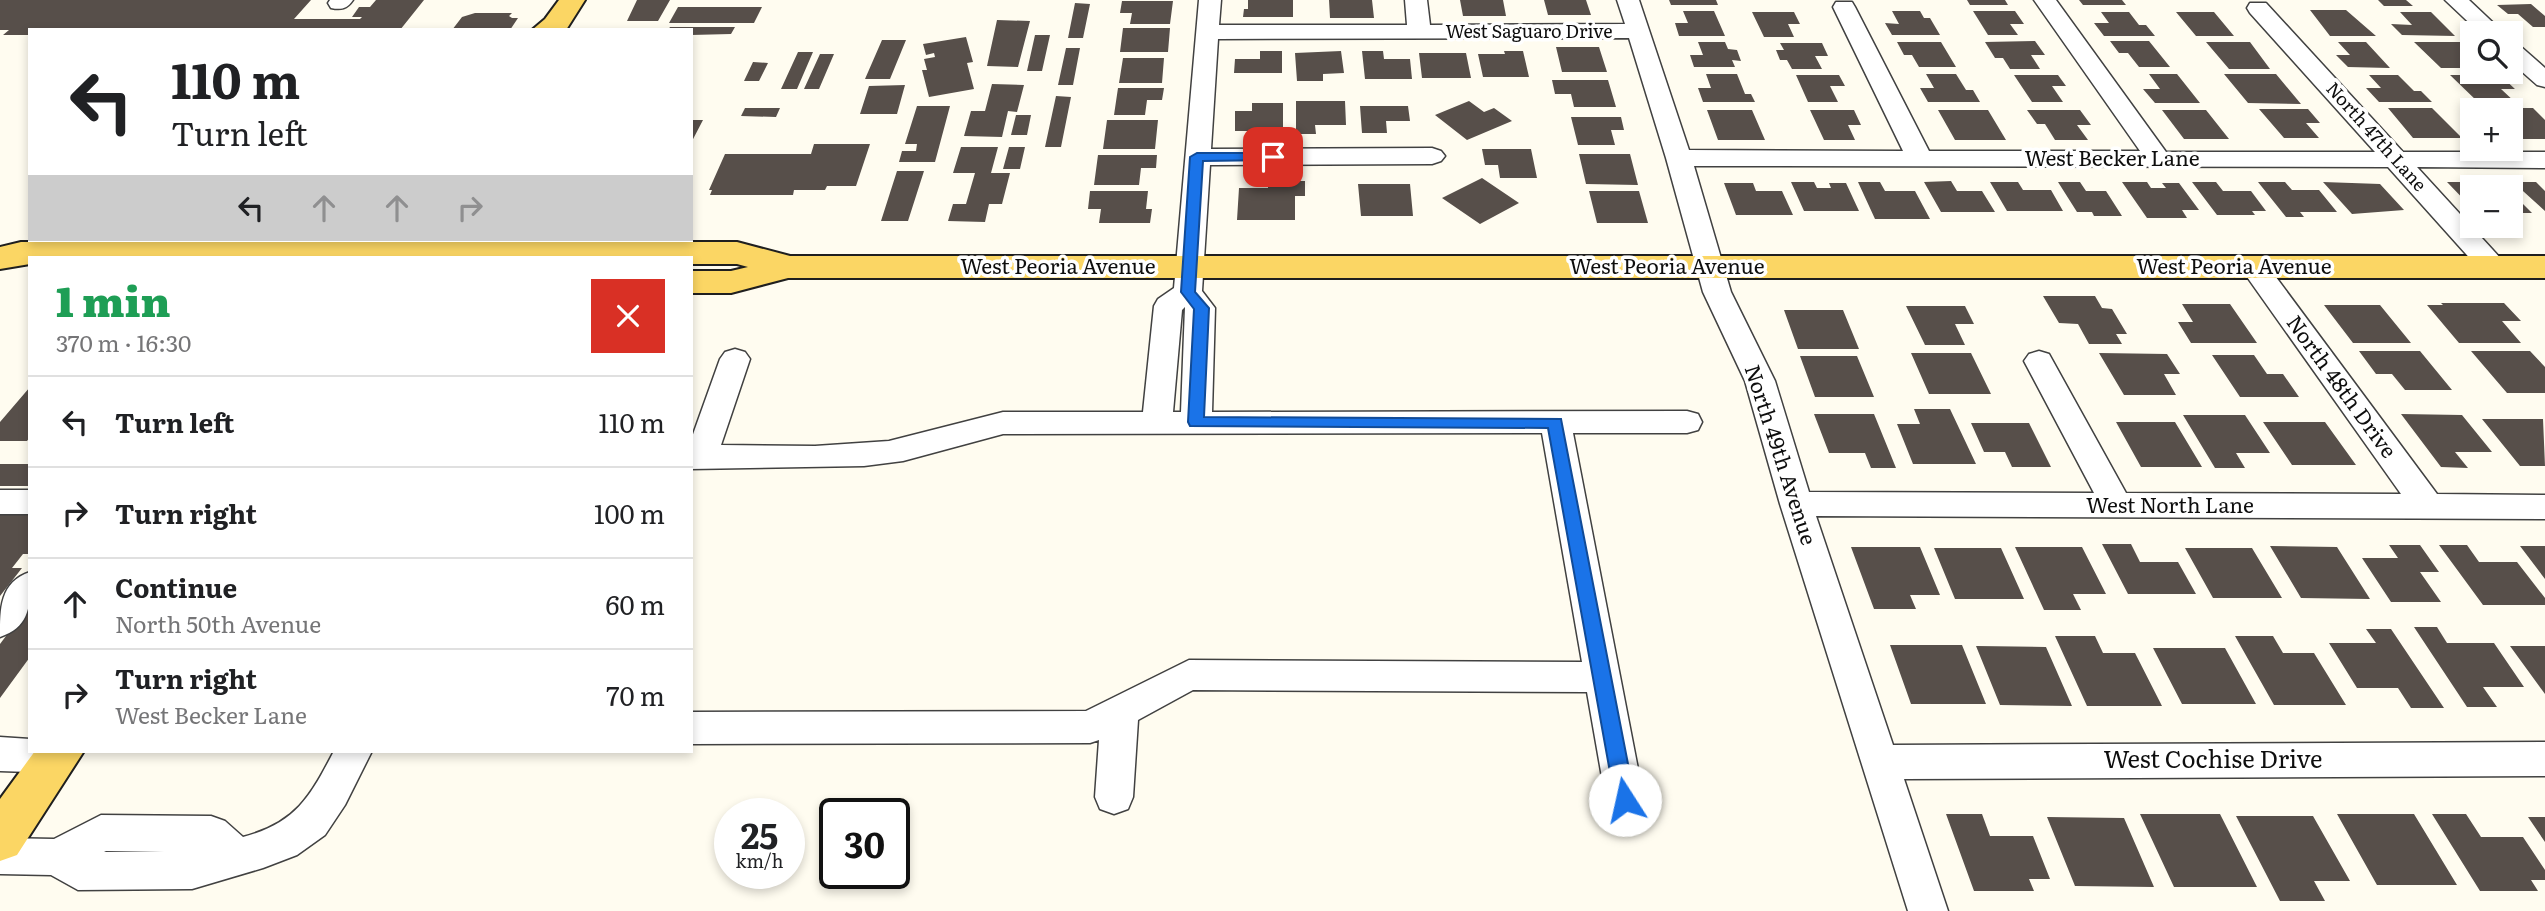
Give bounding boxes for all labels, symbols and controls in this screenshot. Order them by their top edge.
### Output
street label: West Saguaro Drive [1446,17,1612,44]
map controls [2460,21,2523,238]
button: search [2460,21,2523,84]
text: 110 m [171,41,300,114]
icon: left [56,56,147,147]
street label: North 47th Lane [2321,75,2434,197]
button: + [2460,98,2523,161]
text: Turn left [171,108,308,156]
pin [1243,127,1303,187]
icon: arrive [1254,138,1292,176]
street label: West Becker Lane [2024,141,2200,172]
button: − [2460,175,2523,238]
icon: left [232,189,270,227]
icon: ahead [305,189,343,227]
icon: ahead [378,189,416,227]
icon: right [451,189,489,227]
street label: West Peoria Avenue [960,249,1156,280]
street label: West Peoria Avenue [1569,249,1765,280]
street label: West Peoria Avenue [2136,249,2332,280]
text: 1 min [56,268,171,330]
button: close [591,279,665,353]
street label: North 48th Drive [2281,308,2406,463]
text: 370 m · 16:30 [56,325,191,359]
street label: North 49th Avenue [1739,360,1826,548]
text: Turn left [115,402,234,441]
text: 110 m [598,402,665,441]
icon: left [56,403,94,441]
street label: West North Lane [2086,488,2254,519]
text: Turn right [115,493,257,532]
text: 100 m [594,493,665,532]
icon: right [56,494,94,532]
text: Continue [115,567,237,606]
text: 60 m [606,584,665,623]
icon: ahead [56,585,94,623]
text: North 50th Avenue [115,606,321,640]
text: Turn right [115,658,257,697]
text: 70 m [606,675,665,714]
icon: right [56,676,94,714]
text: West Becker Lane [115,697,307,731]
street label: West Cochise Drive [2104,740,2322,775]
position arrow [1588,763,1662,837]
speed limit sign: 30 [819,798,910,889]
text: 25 [741,808,778,860]
text: km/h [736,847,783,874]

